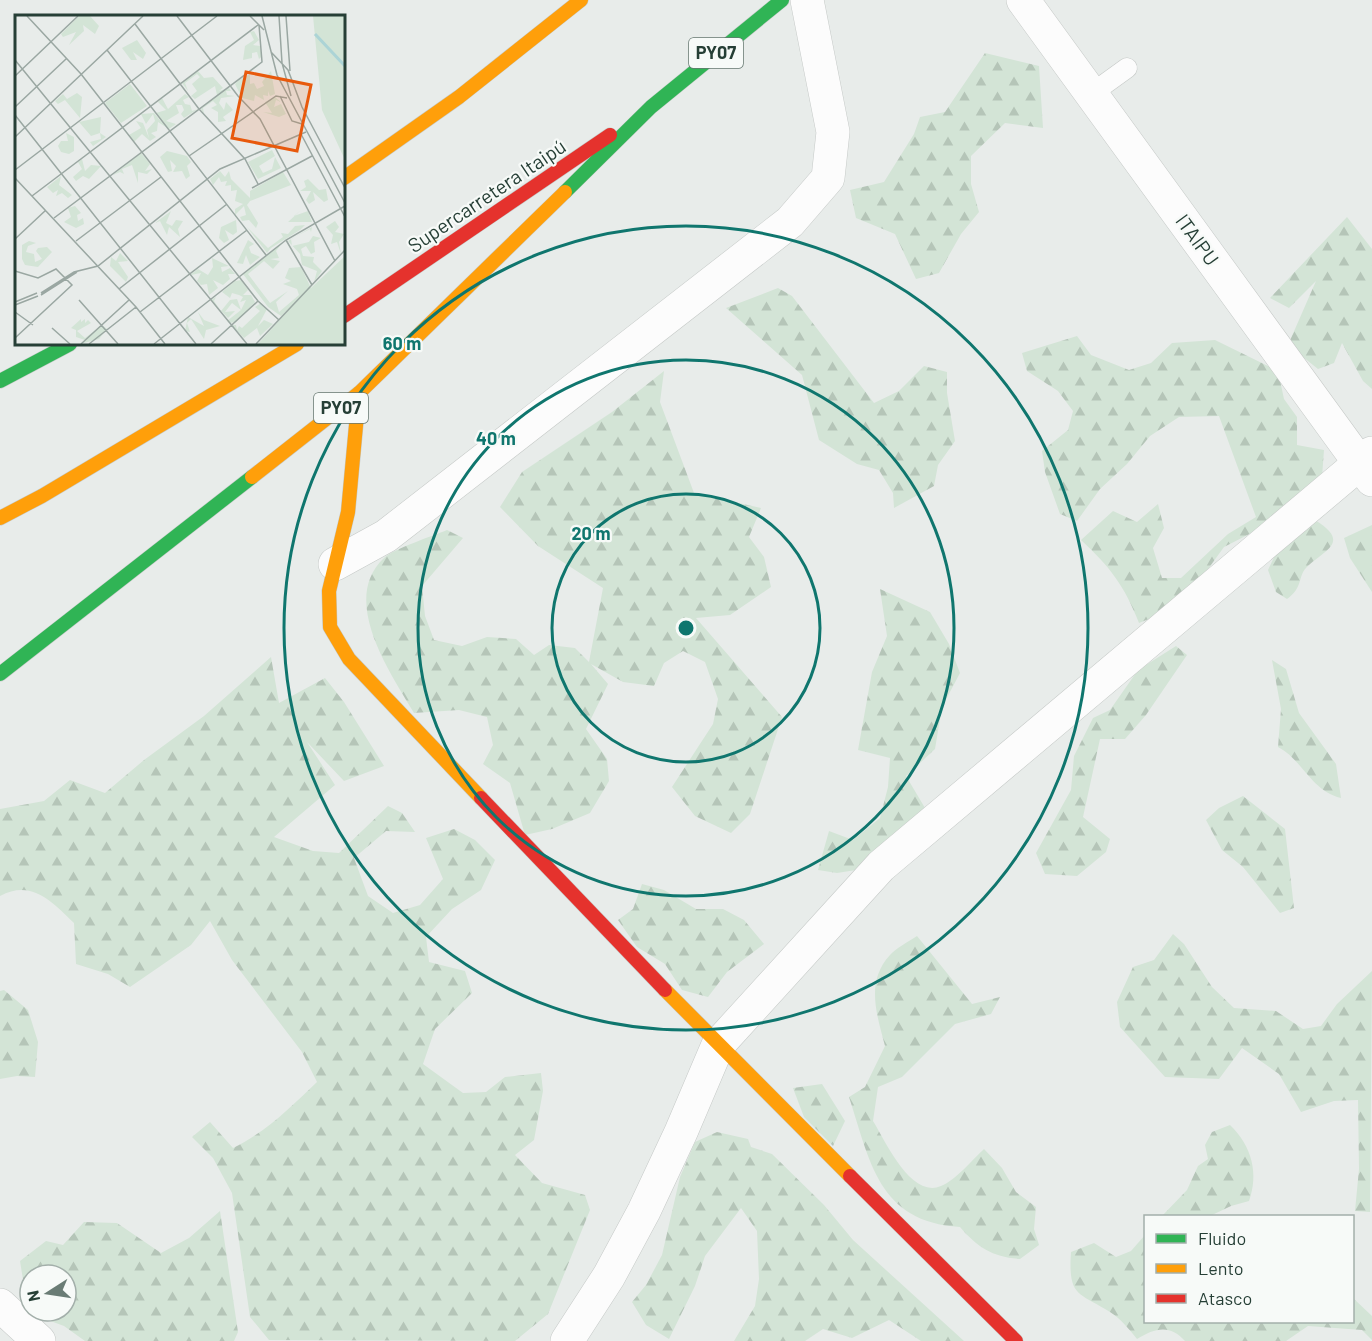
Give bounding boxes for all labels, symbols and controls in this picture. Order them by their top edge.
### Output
inset map [15,15,345,345]
road number: PY07 [689,38,743,68]
street label: Supercarretera Itaipú [403,133,570,257]
street label: ITAIPU [1171,209,1224,270]
text: 60 m [383,332,421,354]
road number: PY07 [314,393,368,423]
text: 40 m [476,427,516,449]
text: 20 m [572,522,610,544]
centre of rings [676,618,696,638]
legend [1144,1215,1354,1323]
text: Fluido [1198,1227,1246,1249]
text: Lento [1198,1257,1244,1279]
north arrow [18,1263,78,1323]
text: Atasco [1198,1287,1252,1309]
text: N [22,1289,43,1303]

